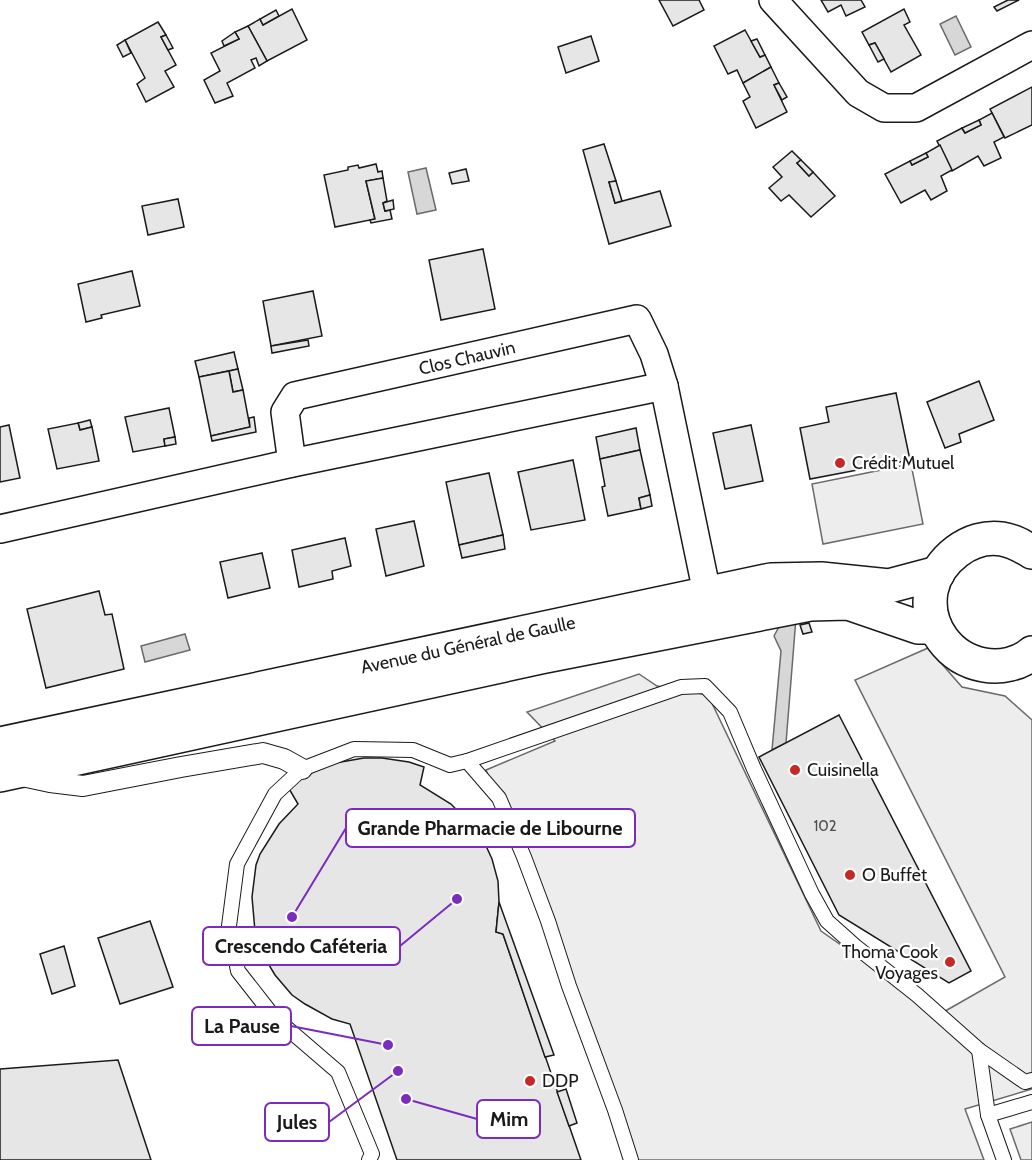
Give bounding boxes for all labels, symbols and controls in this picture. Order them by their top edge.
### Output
street label: Clos Chauvin [417,336,517,380]
place label: Crédit Mutuel [852,452,955,474]
marker: Crédit Mutuel [833,456,847,470]
street label: Avenue du Général de Gaulle [359,612,577,678]
place label: Cuisinella [807,759,879,781]
marker: Cuisinella [788,763,802,777]
callout: Grande Pharmacie de Libourne [346,809,635,847]
text: Grande Pharmacie de Libourne [357,816,623,840]
house number: 102 [813,817,837,835]
place label: O Buffet [862,864,927,886]
marker: O Buffet [843,868,857,882]
callout: Crescendo Caféteria [203,927,400,965]
text: Crescendo Caféteria [215,934,387,958]
place label: Thoma Cook Voyages [842,941,939,984]
marker: Thoma Cook Voyages [943,955,957,969]
callout: La Pause [192,1007,291,1045]
text: La Pause [204,1014,280,1038]
place label: DDP [542,1070,578,1092]
marker: DDP [523,1074,537,1088]
callout: Mim [477,1100,540,1138]
callout: Jules [265,1103,329,1141]
text: Mim [490,1107,528,1131]
text: Jules [276,1110,317,1134]

